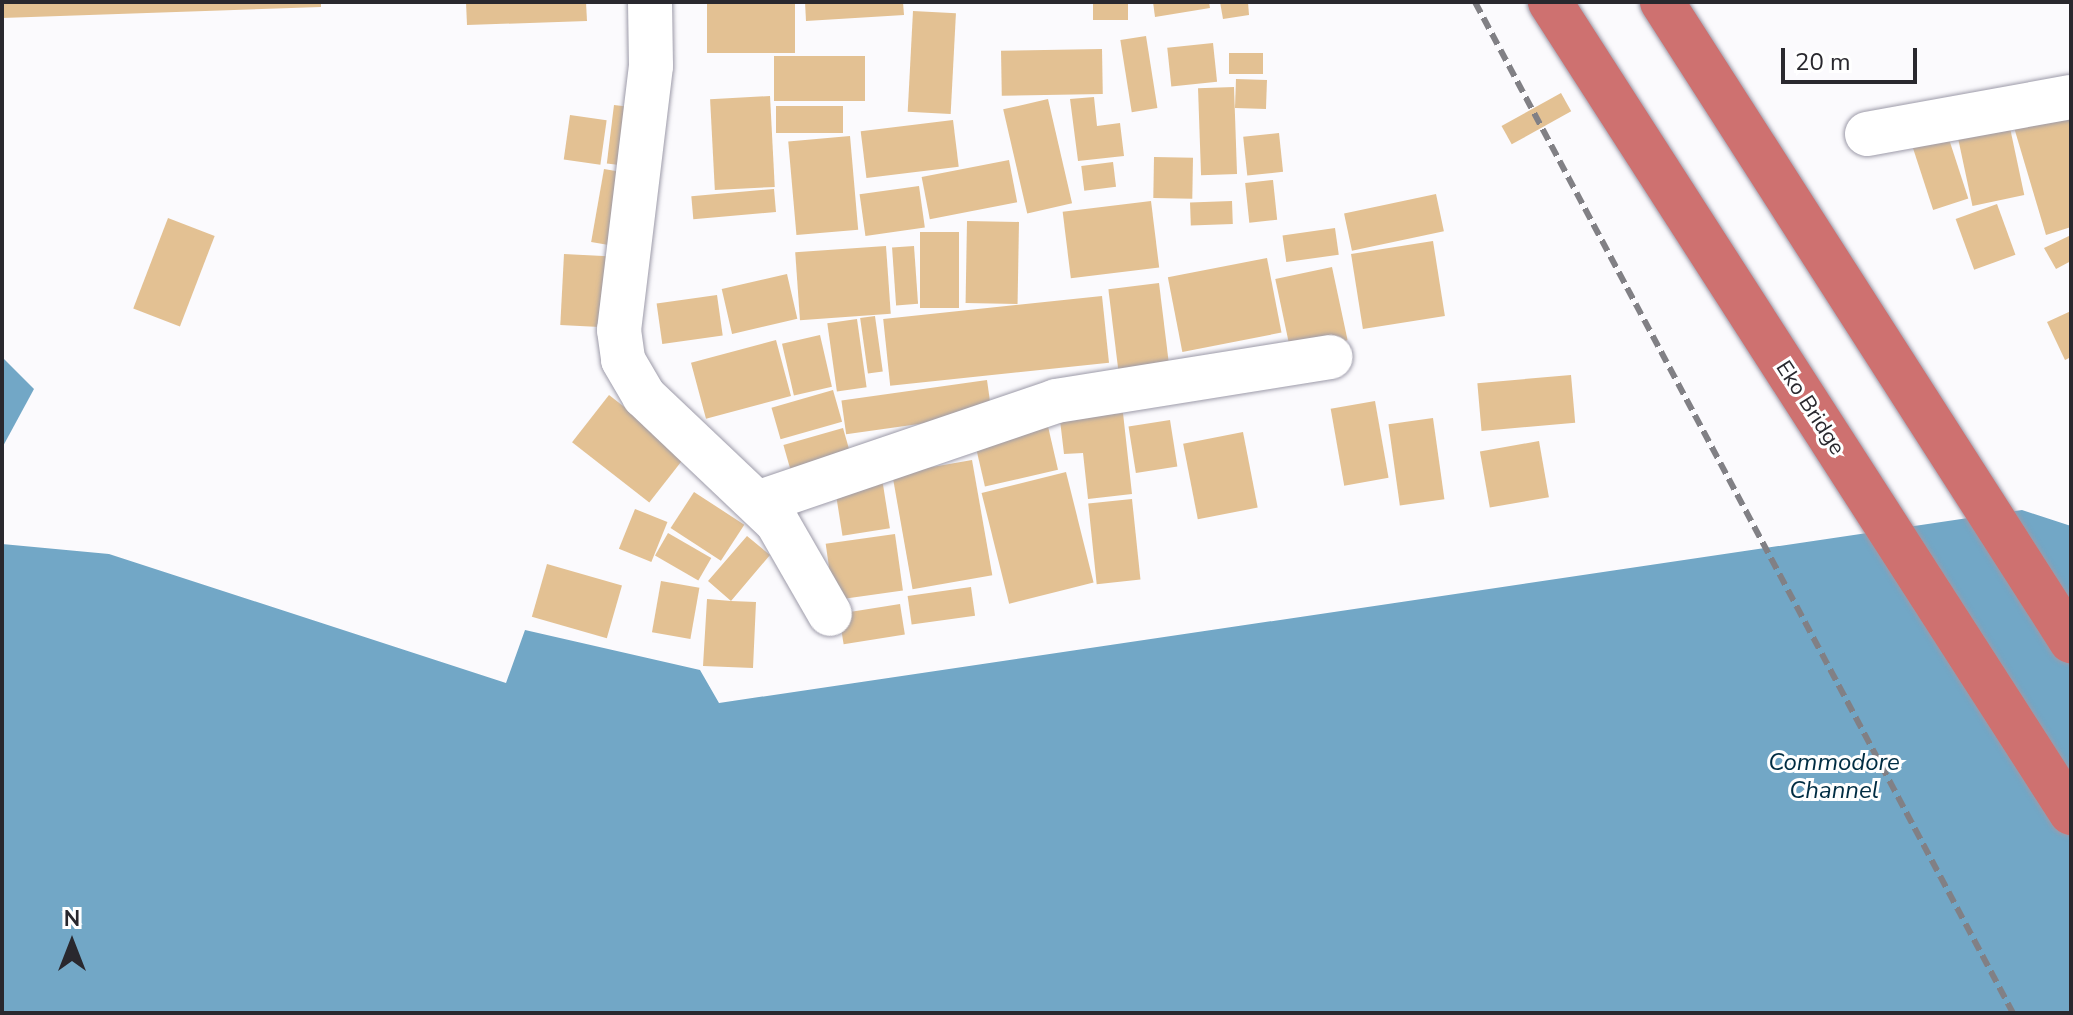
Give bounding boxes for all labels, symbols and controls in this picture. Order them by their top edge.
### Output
scale bar [1785,32,1921,82]
text: 20 m [1795,46,1851,78]
street label: Eko Bridge [1770,356,1850,460]
water label: Commodore Channel [1768,749,1900,805]
north arrow [32,903,112,983]
text: N [64,904,80,934]

